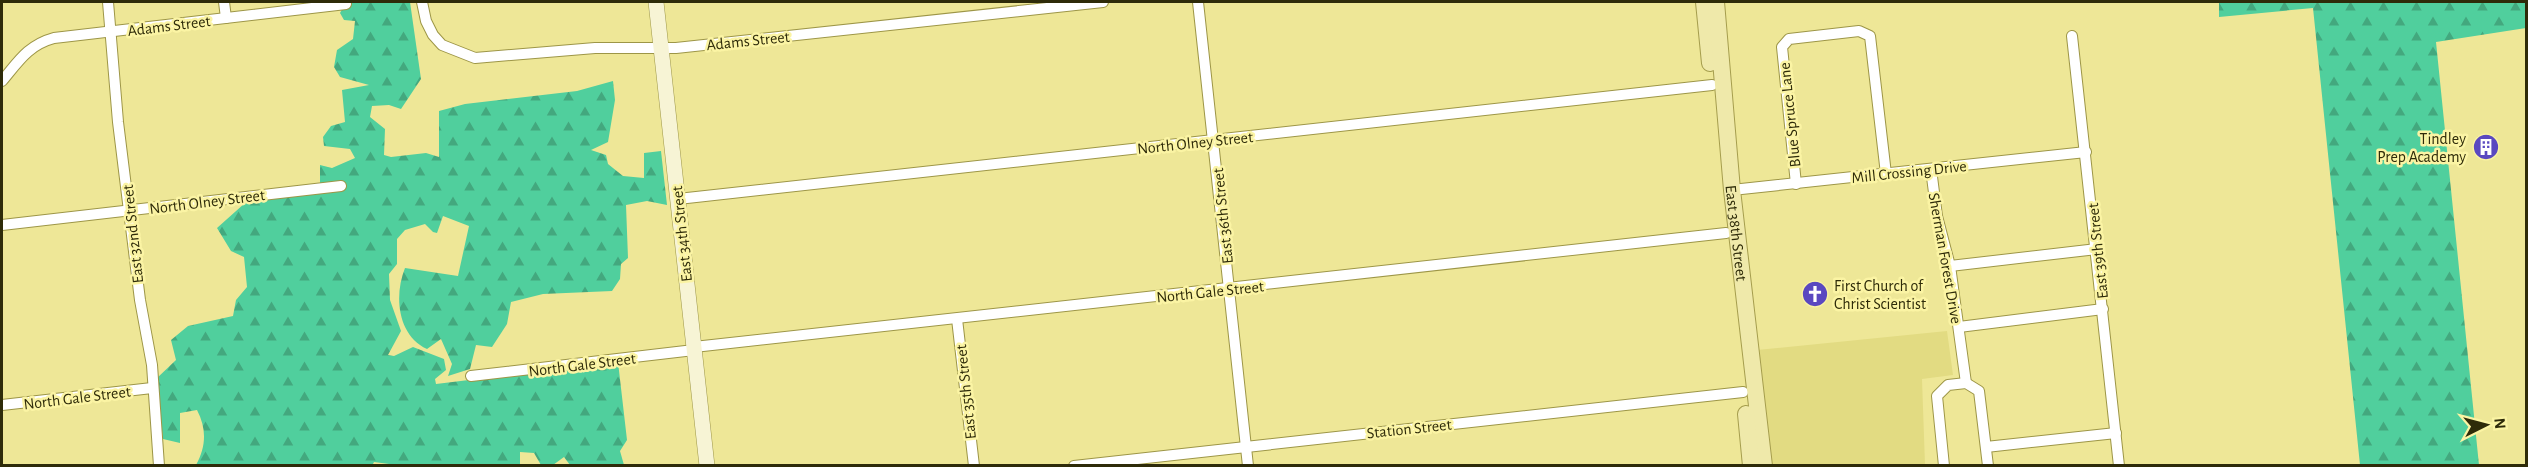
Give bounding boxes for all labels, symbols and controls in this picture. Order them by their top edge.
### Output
street label: Adams Street [127,13,212,39]
street label: Adams Street [706,29,790,53]
street label: Blue Spruce Lane [1777,62,1803,168]
street label: North Olney Street [1136,129,1254,158]
place label: Tindley Prep Academy [2377,131,2466,166]
building icon: Tindley Prep Academy [2471,132,2501,162]
street label: Mill Crossing Drive [1851,158,1967,186]
street label: East 36th Street [1210,167,1236,265]
street label: East 32nd Street [120,184,146,284]
street label: East 34th Street [669,185,695,283]
street label: East 38th Street [1723,185,1749,282]
street label: North Olney Street [148,187,266,218]
street label: Sherman Forest Drive [1926,191,1964,325]
street label: East 39th Street [2085,202,2111,300]
street label: North Gale Street [1156,278,1265,306]
place label: First Church of Christ Scientist [1834,278,1926,312]
church icon: First Church of Christ Scientist [1800,279,1830,309]
street label: East 35th Street [953,344,979,440]
street label: North Gale Street [528,350,637,380]
street label: North Gale Street [23,383,132,413]
north arrow [2456,395,2516,455]
street label: Station Street [1366,417,1452,441]
text: N [2491,417,2508,430]

